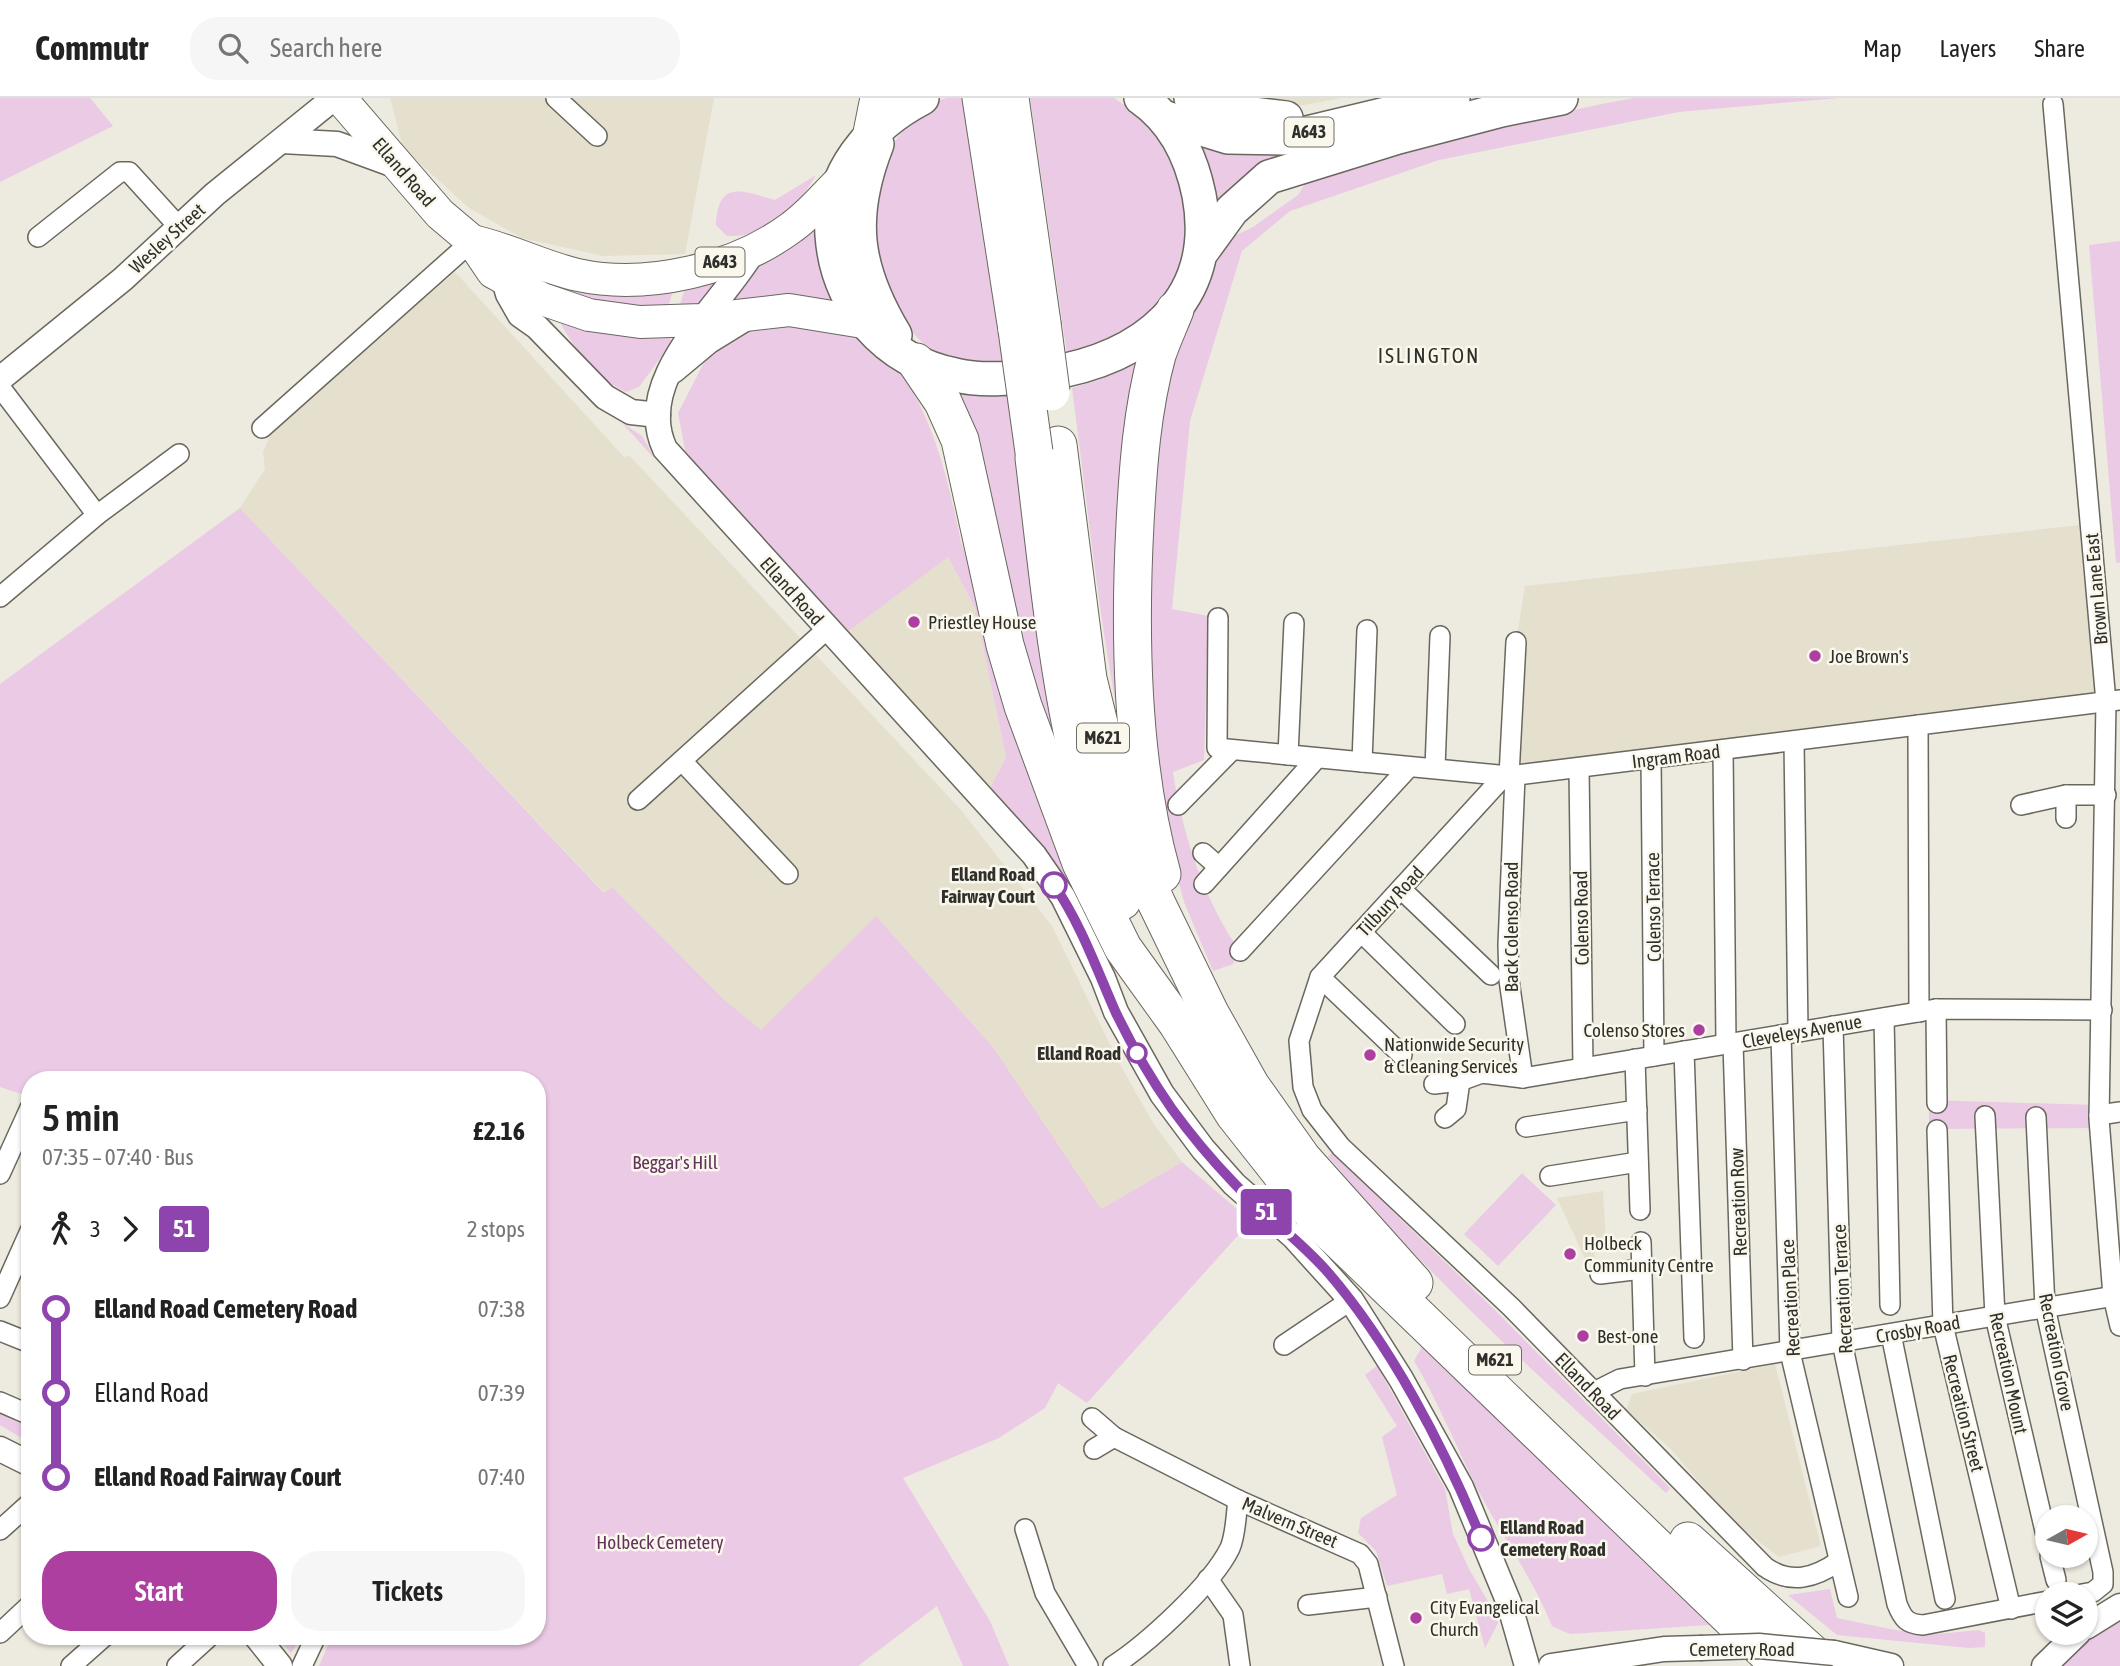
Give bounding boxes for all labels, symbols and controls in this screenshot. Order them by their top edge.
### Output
search box [190,17,680,80]
text: Commutr [35,29,148,67]
icon: search [214,29,252,67]
text: Search here [270,33,382,63]
text: Map [1863,35,1902,62]
text: Layers [1940,35,1996,62]
text: Share [2034,35,2085,62]
road number: A643 [1284,117,1334,146]
street label: Elland Road [368,133,440,211]
street label: Wesley Street [125,198,209,278]
road number: A643 [696,247,744,276]
district label: ISLINGTON [1378,343,1480,367]
street label: Brown Lane East [2080,532,2112,646]
street label: Elland Road [756,552,828,630]
place label: Priestley House [928,611,1036,633]
marker: Priestley House [906,614,922,630]
place label: Joe Brown's [1829,645,1909,667]
marker: Joe Brown's [1807,648,1823,664]
road number: M621 [1077,724,1129,752]
street label: Ingram Road [1631,740,1721,772]
street label: Colenso Terrace [1641,852,1665,962]
street label: Tilbury Road [1352,861,1428,941]
street label: Back Colenso Road [1500,862,1522,992]
place label: Elland Road Fairway Court [941,863,1036,907]
street label: Colenso Road [1569,870,1593,966]
marker: Elland Road Fairway Court [1041,872,1067,898]
street label: Cleveleys Avenue [1740,1010,1864,1052]
place label: Colenso Stores [1583,1019,1685,1041]
marker: Colenso Stores [1691,1022,1707,1038]
place label: Nationwide Security & Cleaning Services [1384,1033,1524,1077]
place label: Elland Road [1037,1042,1121,1064]
marker: Elland Road [1127,1043,1147,1063]
marker: Nationwide Security & Cleaning Services [1362,1047,1378,1063]
text: 5 min [42,1096,120,1139]
text: £2.16 [473,1116,525,1146]
text: 07:35 – 07:40 · Bus [42,1144,194,1170]
street label: Recreation Row [1725,1147,1751,1257]
park label: Beggar's Hill [632,1151,718,1173]
line badge: 51 [1234,1189,1298,1235]
text: 51 [1255,1198,1277,1225]
icon: walk [42,1210,80,1248]
icon: forward [111,1210,149,1248]
text: 51 [173,1215,195,1242]
text: 3 [90,1216,101,1242]
text: 2 stops [467,1216,525,1242]
street label: Recreation Terrace [1828,1224,1856,1354]
place label: Holbeck Community Centre [1584,1232,1714,1276]
street label: Recreation Place [1776,1239,1804,1357]
marker: Holbeck Community Centre [1562,1246,1578,1262]
street label: Recreation Grove [2035,1291,2079,1413]
text: Elland Road Cemetery Road [94,1294,357,1324]
text: 07:38 [478,1296,525,1322]
street label: Recreation Mount [1985,1310,2033,1436]
street label: Crosby Road [1874,1311,1962,1347]
place label: Best-one [1597,1325,1658,1347]
marker: Best-one [1575,1328,1591,1344]
road number: M621 [1469,1345,1521,1374]
street label: Elland Road [1551,1348,1625,1424]
street label: Recreation Street [1939,1352,1989,1474]
text: Elland Road [94,1378,209,1408]
text: 07:39 [478,1380,525,1406]
text: Elland Road Fairway Court [94,1462,341,1492]
text: 07:40 [478,1464,525,1490]
street label: Malvern Street [1239,1492,1341,1552]
north arrow [2035,1505,2098,1568]
map controls [2035,1505,2098,1645]
place label: Elland Road Cemetery Road [1500,1516,1606,1560]
marker: Elland Road Cemetery Road [1468,1525,1494,1551]
park label: Holbeck Cemetery [596,1531,724,1553]
button: Start [42,1551,277,1631]
button: Tickets [291,1551,525,1631]
button: layers [2035,1582,2098,1645]
place label: City Evangelical Church [1430,1596,1539,1640]
marker: City Evangelical Church [1408,1610,1424,1626]
street label: Cemetery Road [1689,1638,1795,1660]

